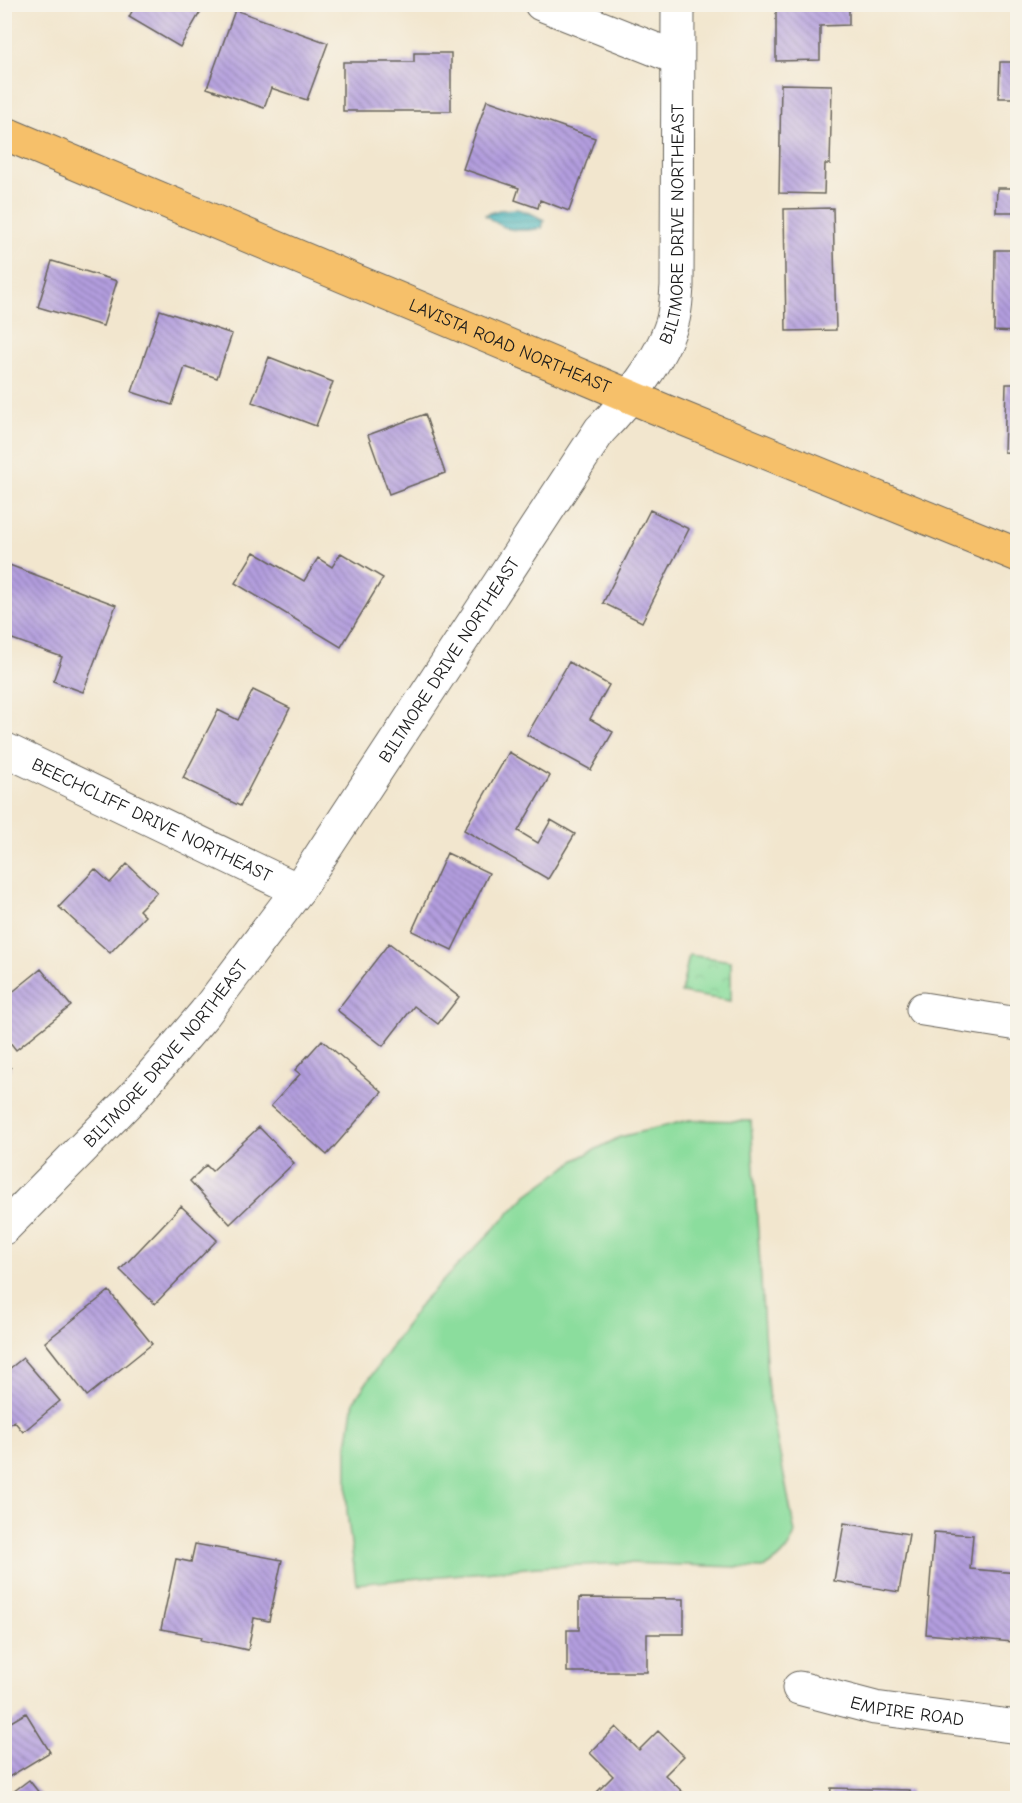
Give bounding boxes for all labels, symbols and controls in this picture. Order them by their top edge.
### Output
street label: BILTMORE DRIVE NORTHEAST [655,103,689,347]
street label: LAVISTA ROAD NORTHEAST [406,295,614,398]
street label: BILTMORE DRIVE NORTHEAST [375,553,525,767]
street label: BEECHCLIFF DRIVE NORTHEAST [28,754,276,887]
street label: BILTMORE DRIVE NORTHEAST [79,955,253,1152]
street label: EMPIRE ROAD [848,1692,965,1731]

